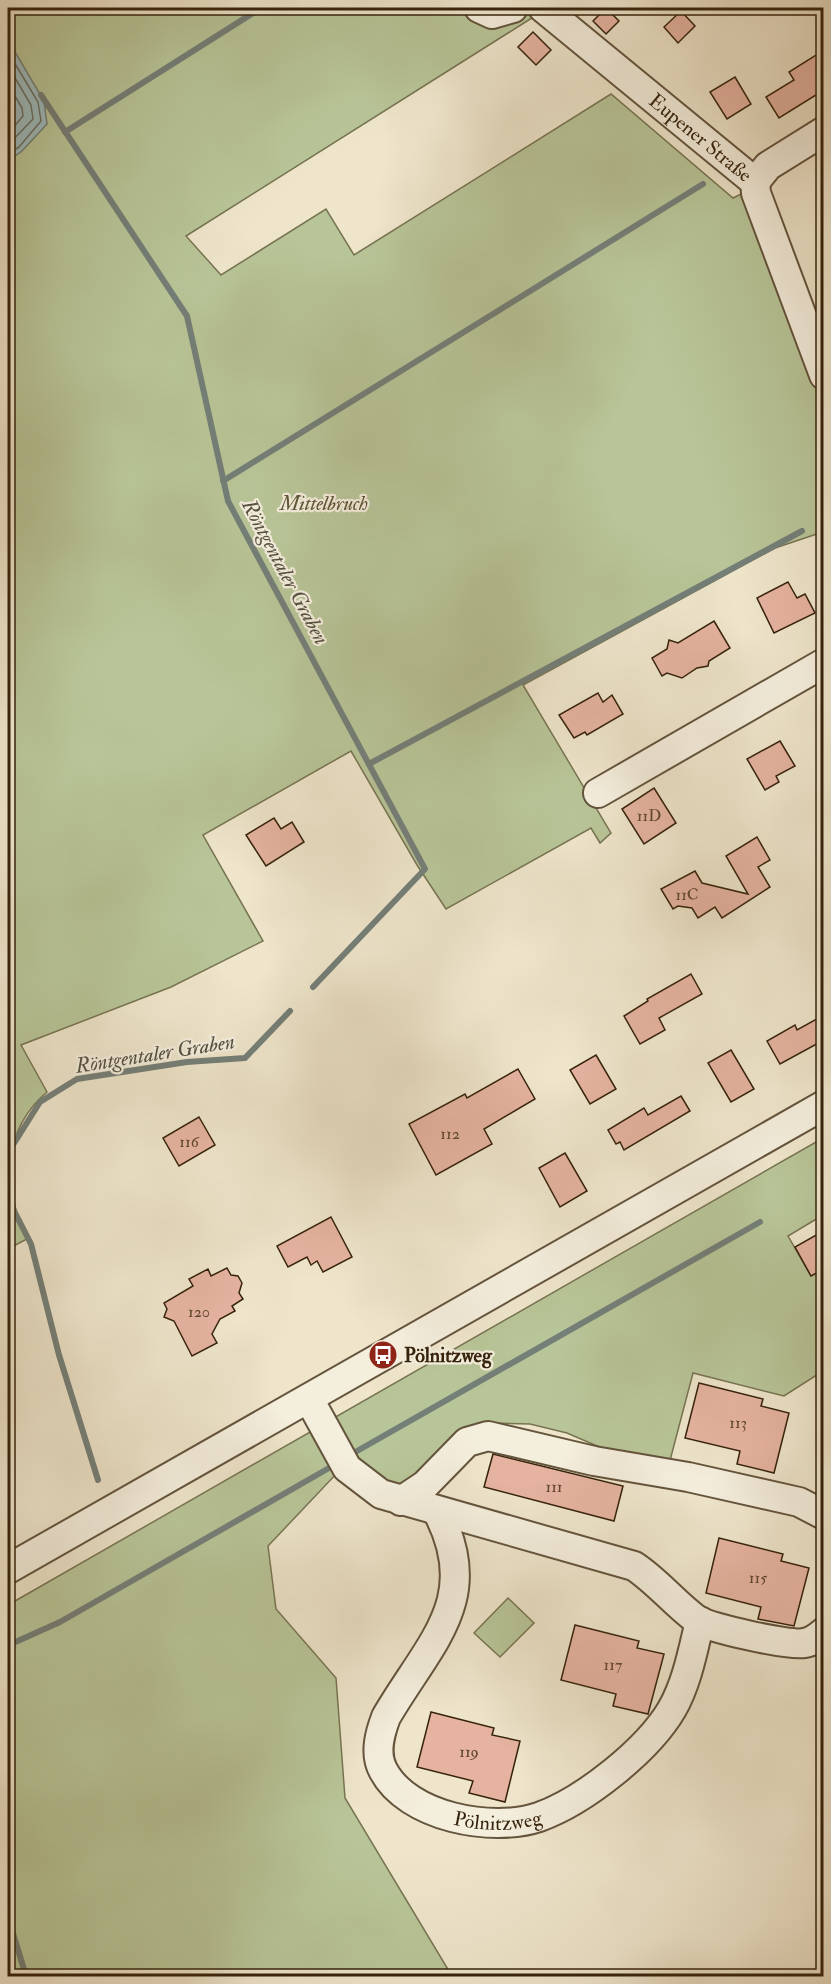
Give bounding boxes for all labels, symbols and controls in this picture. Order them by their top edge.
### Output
street label: Eupener Straße [644,88,757,187]
park label: Mittelbruch [279,491,368,516]
water label: Röntgentaler Graben [235,494,335,649]
house number: 11D [637,806,661,826]
house number: 11C [675,885,699,905]
water label: Röntgentaler Graben [72,1028,237,1080]
house number: 112 [440,1124,460,1144]
house number: 116 [179,1132,200,1152]
house number: 120 [188,1302,210,1322]
bus stop icon: Pölnitzweg [367,1339,399,1371]
place label: Pölnitzweg [404,1343,493,1369]
house number: 113 [729,1413,747,1433]
house number: 111 [545,1477,563,1497]
house number: 115 [749,1568,767,1588]
house number: 117 [604,1655,623,1675]
house number: 119 [459,1742,479,1762]
street label: Pölnitzweg [452,1804,546,1836]

